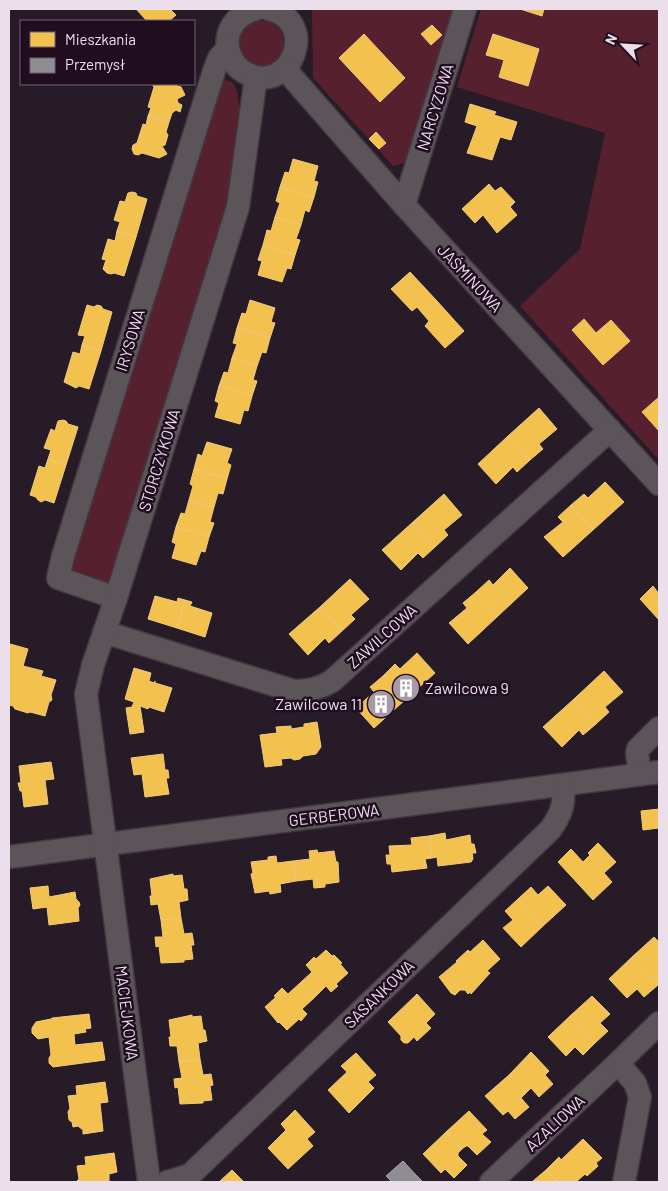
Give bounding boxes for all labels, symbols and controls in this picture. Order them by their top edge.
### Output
legend [20,20,195,85]
north arrow [598,20,648,70]
text: Mieszkania [65,30,136,48]
text: N [601,31,620,47]
text: Przemysł [65,55,125,73]
street label: NARCYZOWA [412,61,457,153]
street label: JAŚMINOWA [434,240,507,316]
street label: IRYSOWA [111,306,148,373]
street label: STORCZYKOWA [134,406,183,513]
street label: ZAWILCOWA [343,599,420,672]
building icon: Zawilcowa 9 [391,673,421,703]
place label: Zawilcowa 9 [425,678,509,697]
building icon: Zawilcowa 11 [366,689,396,719]
place label: Zawilcowa 11 [275,694,362,713]
street label: GERBEROWA [288,800,380,829]
street label: SASANKOWA [340,955,418,1032]
street label: MACIEJKOWA [112,964,143,1062]
street label: AZALIOWA [521,1090,588,1155]

